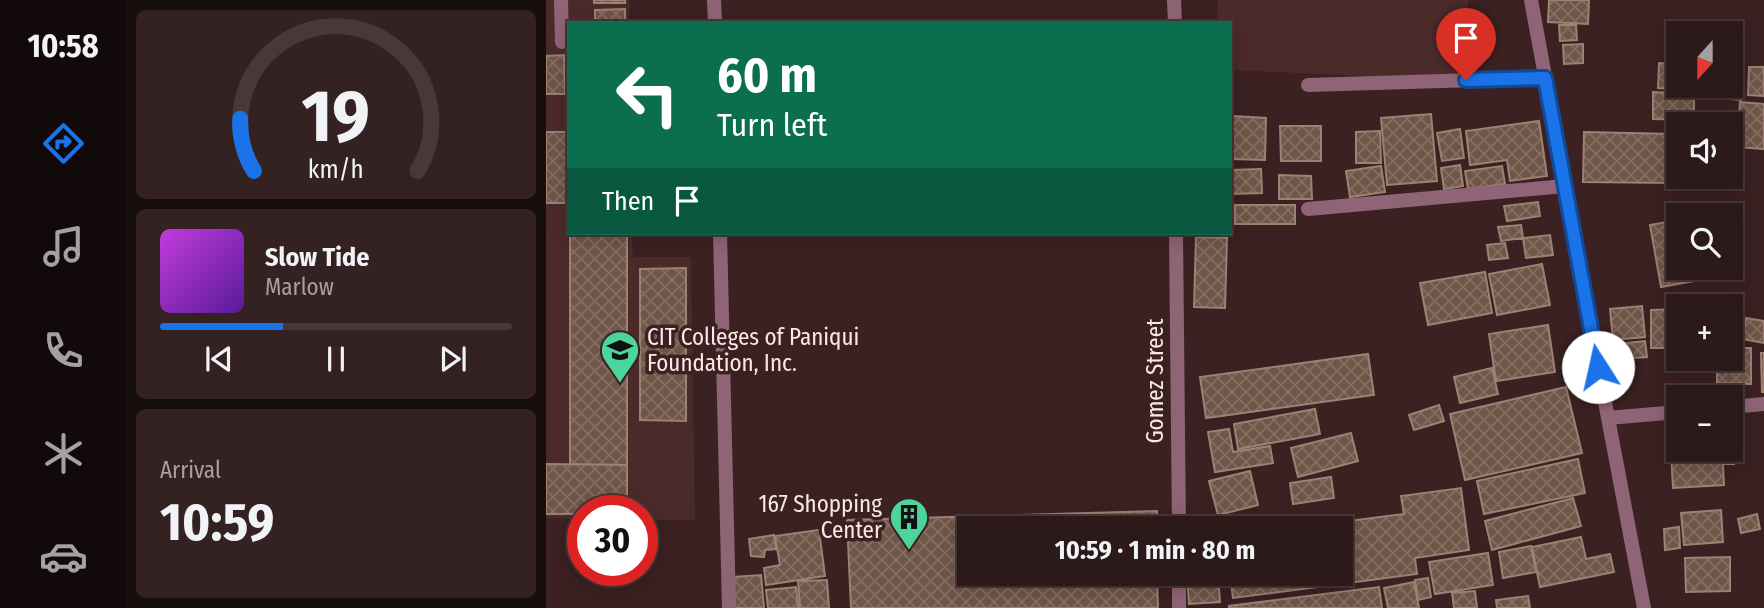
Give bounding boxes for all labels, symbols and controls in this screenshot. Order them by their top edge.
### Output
pin [1436,8,1496,80]
icon: arrive [1447,19,1485,57]
north arrow [1666,21,1743,98]
map controls [1666,21,1743,462]
text: 10:58 [27,27,99,65]
text: 60 m [717,46,817,105]
icon: left [602,49,693,140]
text: 19 [302,73,370,160]
text: Turn left [717,106,827,144]
button: sound [1666,112,1743,189]
icon: directions [39,119,88,168]
text: km/h [308,154,364,184]
icon: arrive [668,182,706,220]
text: Then [602,186,654,217]
button: search [1666,203,1743,280]
icon: music [39,222,88,271]
text: Slow Tide [265,242,369,273]
text: Marlow [265,273,334,301]
button: + [1666,294,1743,371]
street label: Gomez Street [1141,318,1169,444]
place label: CIT Colleges of Paniqui Foundation, Inc. [647,323,859,377]
icon: phone [39,326,88,375]
school or university icon: CIT Colleges of Paniqui Foundation, Inc. [599,329,641,384]
position arrow [1561,330,1635,404]
icon: previous [200,340,238,378]
icon: pause [317,340,355,378]
icon: next [434,340,472,378]
button: − [1666,385,1743,462]
icon: climate [39,429,88,478]
text: Arrival [160,456,221,484]
place label: 167 Shopping Center [759,490,882,544]
text: 10:59 [160,491,274,554]
speed limit sign: 30 [567,495,658,586]
building icon: 167 Shopping Center [888,496,930,551]
icon: car [39,532,88,581]
text: 10:59 · 1 min · 80 m [1055,535,1255,566]

